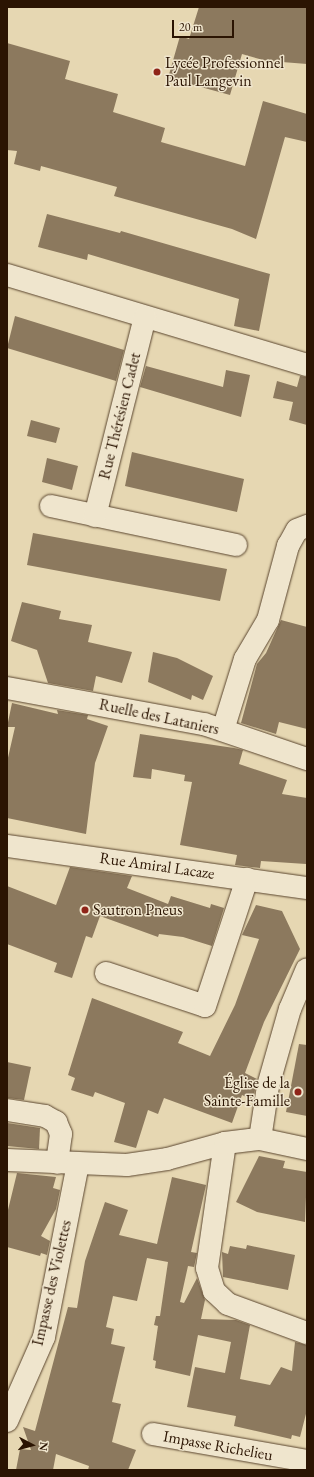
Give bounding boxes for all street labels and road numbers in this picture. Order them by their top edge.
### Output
street label: Rue Thérésien Cadet [95,351,145,481]
street label: Ruelle des Lataniers [97,695,221,739]
street label: Rue Amiral Lacaze [98,848,216,884]
street label: Impasse des Violettes [28,1218,76,1348]
street label: Impasse Richelieu [162,1427,274,1465]

